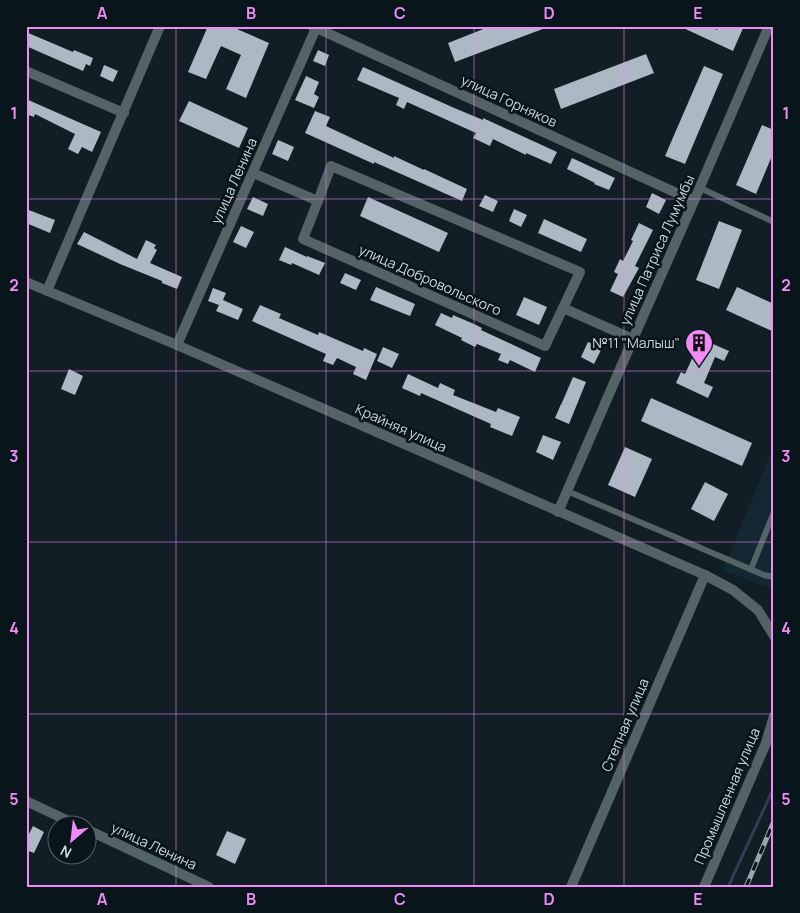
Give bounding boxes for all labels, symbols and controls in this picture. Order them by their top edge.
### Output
text: A [97,2,108,24]
text: B [246,2,256,24]
text: C [394,2,406,24]
text: D [543,2,555,24]
text: E [693,2,703,24]
street label: улица Горняков [458,70,561,131]
text: 1 [10,102,18,124]
text: 1 [782,102,790,124]
street label: улица Ленина [206,135,261,227]
street label: улица Патриса Лумумбы [615,172,698,328]
street label: улица Добровольского [356,239,505,320]
text: 2 [9,274,19,296]
text: 2 [781,274,791,296]
building icon: №11 "Малыш" [684,328,714,367]
place label: №11 "Малыш" [592,333,680,352]
street label: Крайняя улица [352,399,450,456]
text: 3 [9,445,19,467]
text: 3 [781,445,791,467]
text: 4 [9,617,19,639]
text: 4 [781,617,791,639]
street label: Степная улица [596,675,653,774]
street label: Промышленная улица [689,725,764,867]
text: 5 [9,788,19,810]
text: 5 [781,788,791,810]
north arrow [48,816,98,866]
street label: улица Ленина [108,817,200,874]
text: N [57,841,75,863]
text: A [97,888,108,910]
text: B [246,888,256,910]
text: C [394,888,406,910]
text: D [543,888,555,910]
text: E [693,888,703,910]

